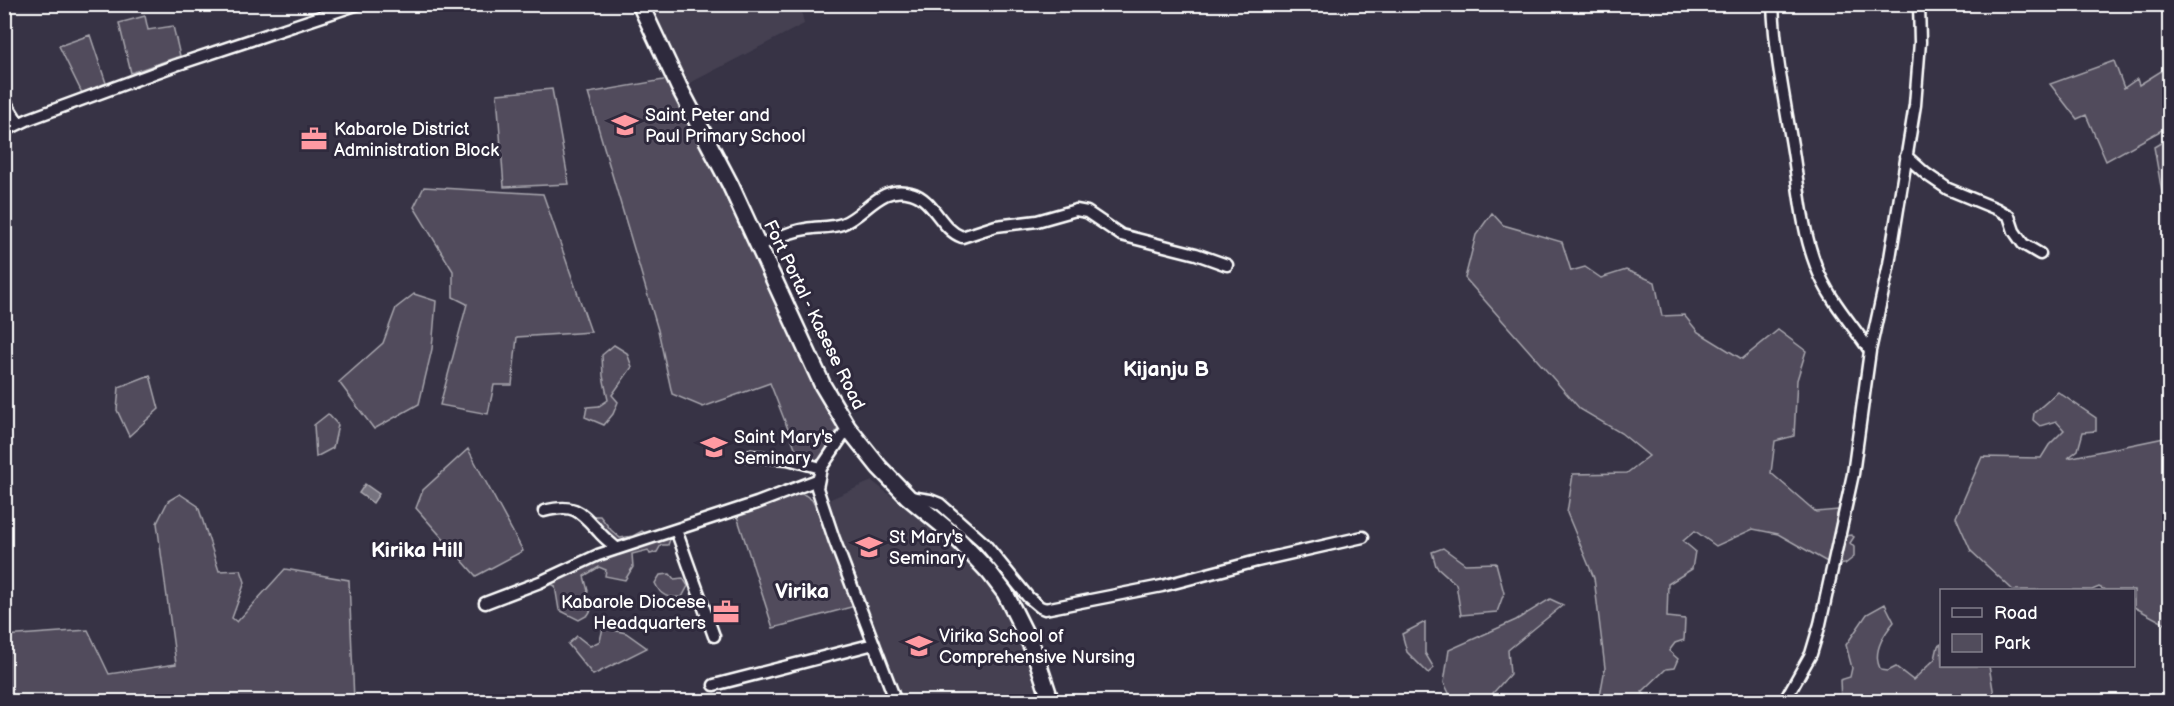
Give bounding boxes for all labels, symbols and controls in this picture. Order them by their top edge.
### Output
place label: Saint Peter and Paul Primary School [645,105,806,147]
school or university icon: Saint Peter and Paul Primary School [610,110,640,140]
place label: Kabarole District Administration Block [334,119,499,161]
office icon: Kabarole District Administration Block [299,124,329,154]
street label: Fort Portal - Kasese Road [759,217,869,413]
district label: Kijanju B [1123,357,1209,382]
place label: Saint Mary's Seminary [734,427,833,469]
school or university icon: Saint Mary's Seminary [699,432,729,462]
place label: St Mary's Seminary [889,527,966,569]
school or university icon: St Mary's Seminary [854,532,884,562]
district label: Kirika Hill [371,538,463,563]
district label: Virika [775,579,829,604]
legend [1940,589,2135,667]
place label: Kabarole Diocese Headquarters [561,592,706,634]
office icon: Kabarole Diocese Headquarters [711,597,741,627]
text: Road [1994,603,2038,624]
place label: Virika School of Comprehensive Nursing [939,626,1135,668]
school or university icon: Virika School of Comprehensive Nursing [904,631,934,661]
text: Park [1994,633,2030,654]

